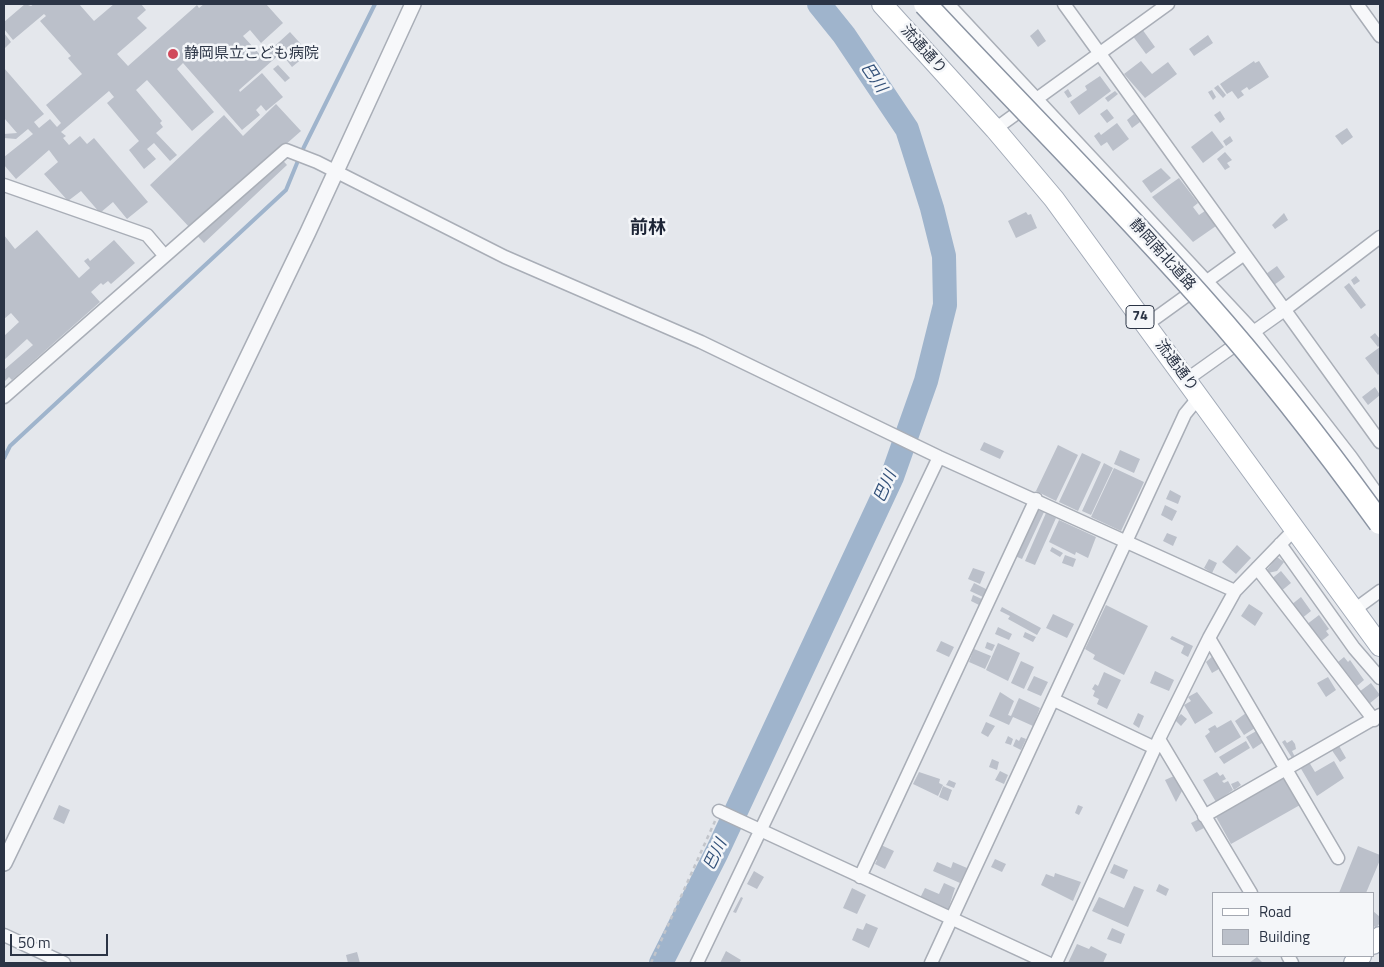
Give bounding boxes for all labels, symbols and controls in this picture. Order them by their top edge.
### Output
street label: 流通通り [896,22,950,78]
place label: 静岡県立こども病院 [184,45,319,63]
marker: 静岡県立こども病院 [166,47,180,61]
water label: 巴川 [856,59,890,97]
street label: 静岡南北道路 [1125,216,1199,294]
district label: 前林 [630,218,666,240]
road number: 74 [1126,306,1154,328]
street label: 流通通り [1151,337,1201,395]
water label: 巴川 [871,468,901,506]
water label: 巴川 [700,836,732,874]
legend [1212,892,1374,957]
text: Road [1259,900,1291,923]
scale bar [12,924,110,956]
text: Building [1259,925,1310,948]
text: 50 m [18,931,51,954]

